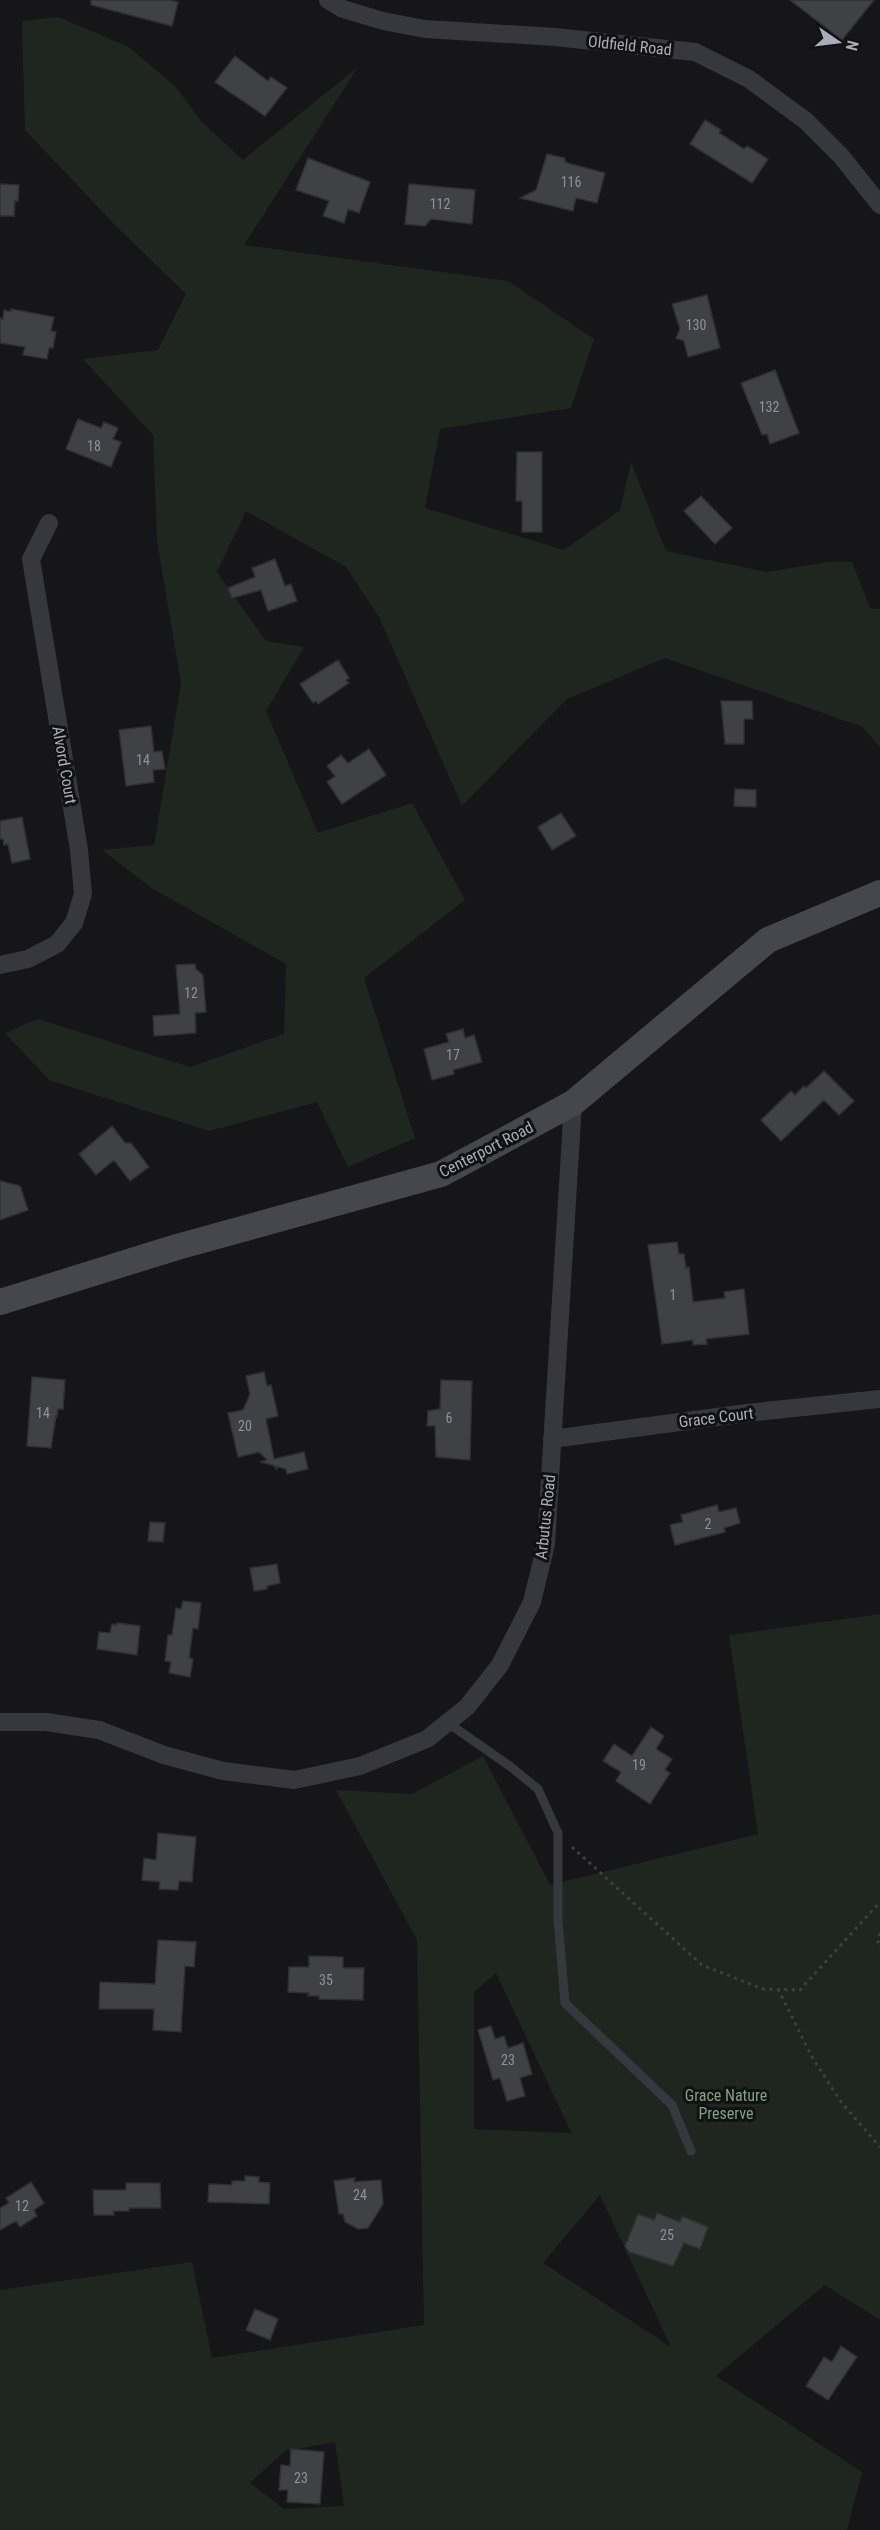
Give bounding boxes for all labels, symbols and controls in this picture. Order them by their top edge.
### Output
north arrow [808,12,868,72]
street label: Oldfield Road [587,32,673,59]
text: N [842,38,862,53]
house number: 116 [561,174,581,190]
house number: 112 [430,196,450,212]
house number: 130 [686,317,706,333]
house number: 132 [759,399,779,415]
house number: 18 [87,438,101,454]
street label: Alvord Court [48,725,81,806]
house number: 14 [136,752,150,768]
house number: 12 [184,985,198,1001]
house number: 17 [446,1047,460,1063]
street label: Centerport Road [436,1118,536,1181]
house number: 1 [670,1287,676,1303]
street label: Grace Court [678,1403,755,1432]
house number: 14 [36,1405,50,1421]
house number: 6 [446,1410,453,1426]
house number: 20 [238,1418,252,1434]
street label: Arbutus Road [532,1474,559,1560]
house number: 2 [705,1516,712,1532]
house number: 19 [632,1757,646,1773]
house number: 35 [319,1972,333,1988]
house number: 23 [501,2052,515,2068]
park label: Grace Nature Preserve [685,2086,767,2123]
house number: 24 [353,2187,367,2203]
house number: 12 [15,2198,29,2214]
house number: 25 [660,2227,674,2243]
house number: 23 [294,2470,308,2486]

